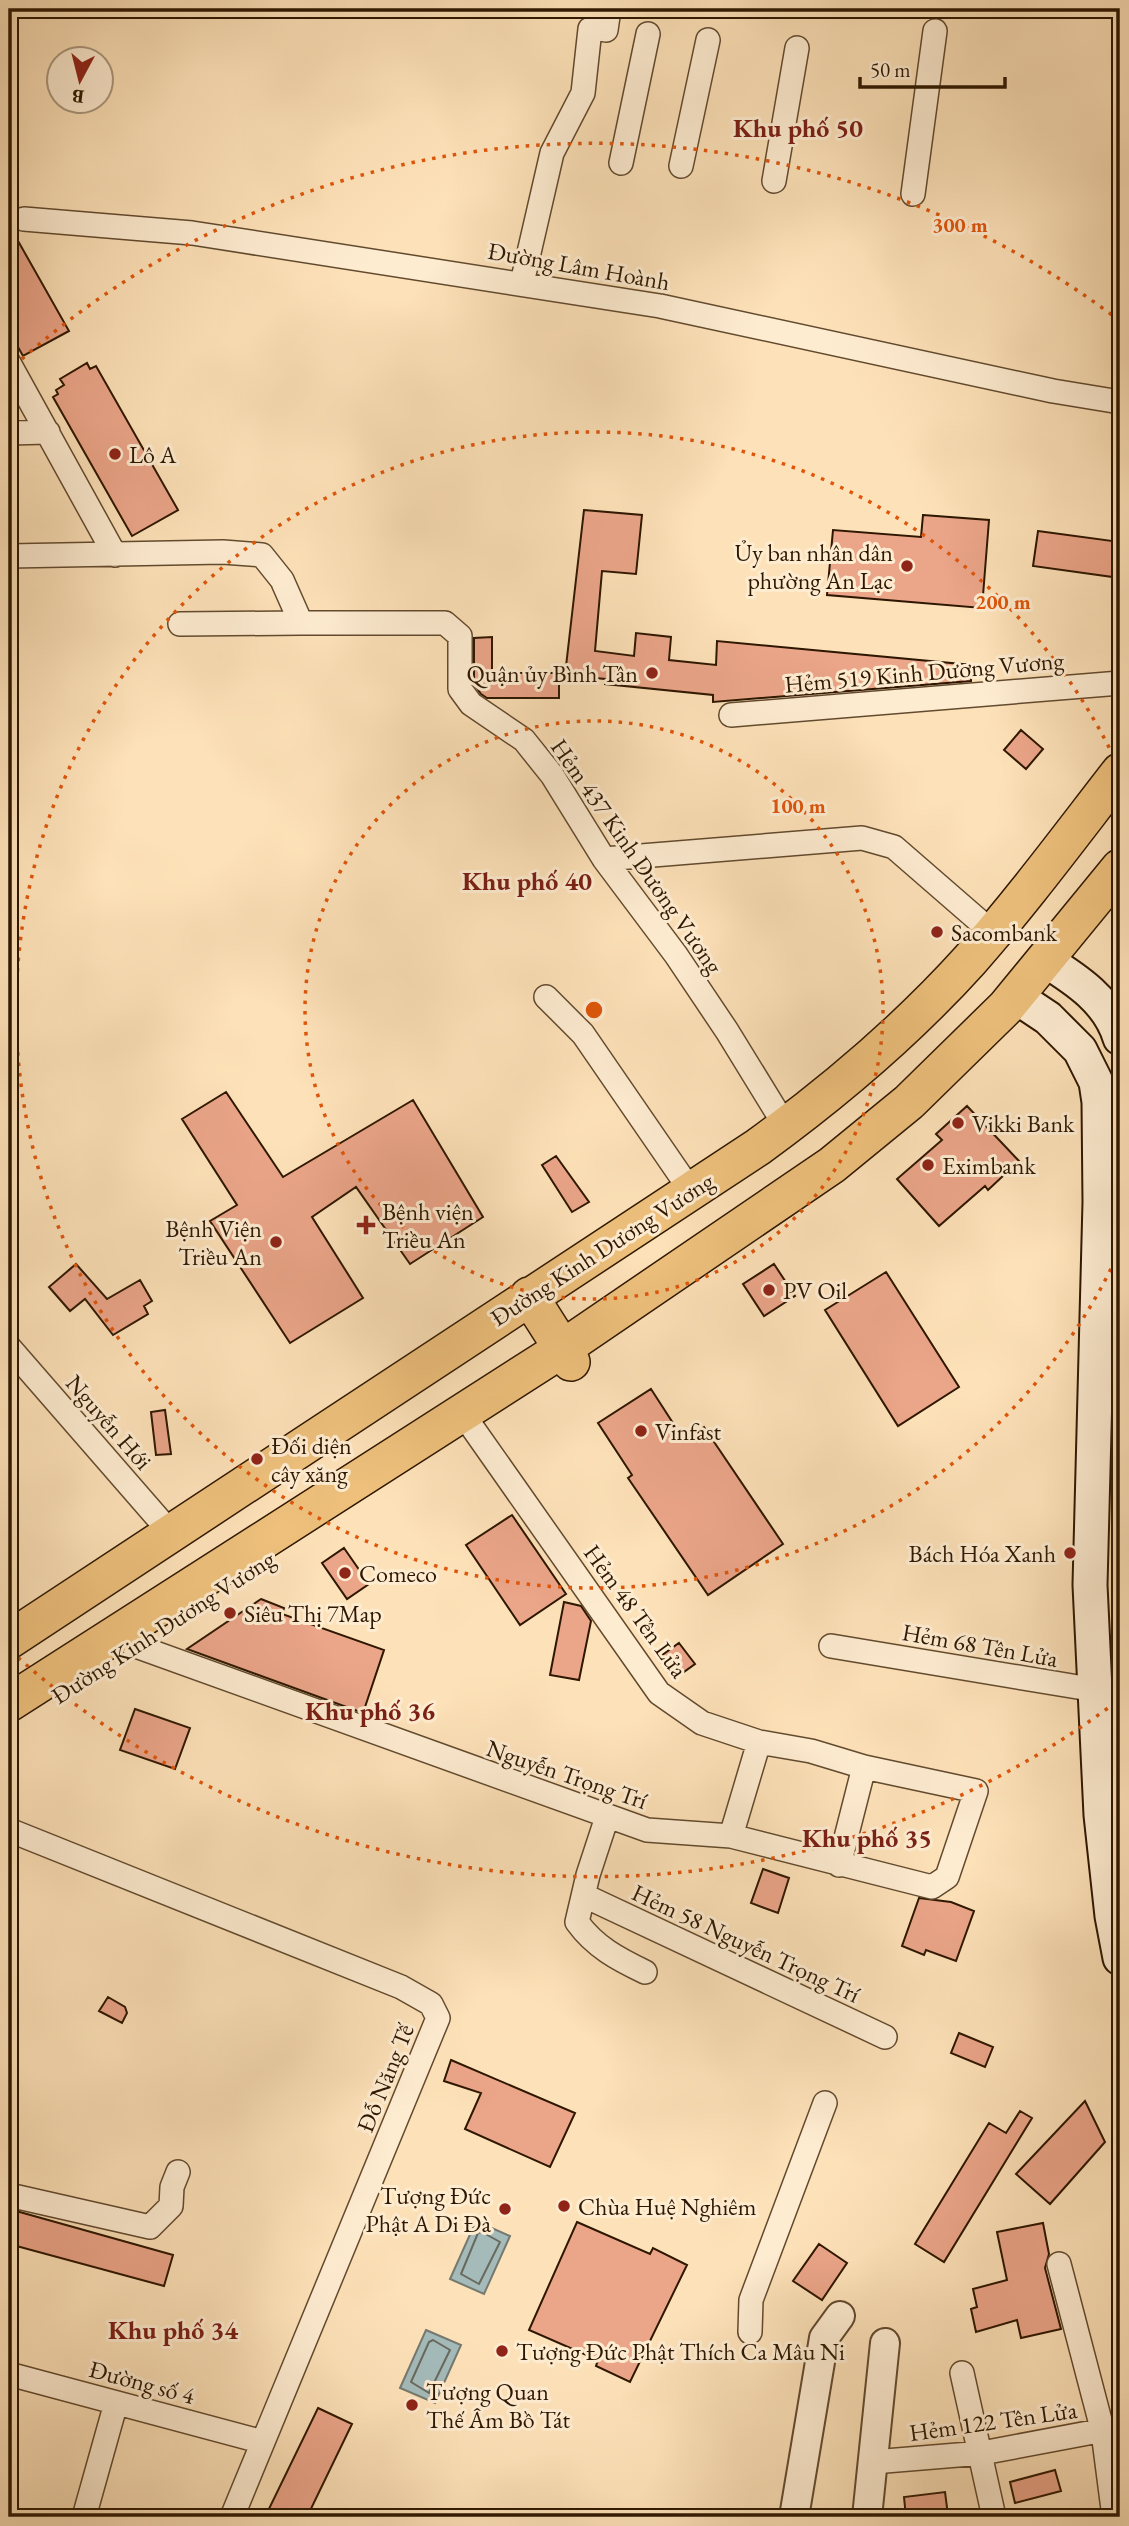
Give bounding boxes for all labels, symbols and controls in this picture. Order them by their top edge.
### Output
north arrow [46,46,116,116]
scale bar [860,46,1005,90]
text: 50 m [870,56,911,83]
text: B [70,83,85,110]
district label: Khu phố 50 [733,111,863,145]
text: 300 m [932,211,988,238]
street label: Đường Lâm Hoành [486,235,672,297]
place label: Lô A [129,439,177,470]
marker: Lô A [107,446,123,462]
place label: Ủy ban nhân dân phường An Lạc [735,537,893,596]
marker: Ủy ban nhân dân phường An Lạc [899,558,915,574]
text: 200 m [975,588,1031,615]
street label: Hẻm 519 Kinh Dương Vương [783,644,1065,700]
place label: Quận ủy Bình Tân [466,658,638,689]
marker: Quận ủy Bình Tân [644,665,660,681]
street label: Hẻm 437 Kinh Dương Vương [544,732,730,980]
text: 100 m [770,792,826,819]
district label: Khu phố 40 [462,864,592,898]
place label: Sacombank [951,917,1058,948]
marker: Sacombank [929,924,945,940]
centre of rings [582,998,606,1022]
place label: Vikki Bank [972,1108,1075,1139]
marker: Vikki Bank [950,1115,966,1131]
place label: Eximbank [942,1150,1037,1181]
marker: Eximbank [920,1157,936,1173]
street label: Đường Kinh Dương Vương [484,1165,720,1333]
place label: Bệnh viện Triều An [382,1196,474,1255]
place label: Bệnh Viện Triều An [165,1213,262,1272]
marker: Bệnh viện Triều An [356,1215,376,1235]
marker: Bệnh Viện Triều An [268,1234,284,1250]
place label: PV Oil [783,1275,847,1306]
marker: PV Oil [761,1282,777,1298]
street label: Nguyễn Hới [59,1368,159,1476]
place label: Vinfast [655,1416,722,1447]
marker: Vinfast [633,1423,649,1439]
place label: Đối diện cây xăng [271,1430,352,1489]
marker: Đối diện cây xăng [249,1451,265,1467]
street label: Hẻm 48 Tên Lửa [577,1538,695,1684]
place label: Bách Hóa Xanh [909,1538,1056,1569]
street label: Đường Kinh Dương Vương [45,1543,281,1711]
marker: Bách Hóa Xanh [1062,1545,1078,1561]
place label: Comeco [359,1558,437,1589]
marker: Comeco [337,1565,353,1581]
place label: Siêu Thị 7Map [244,1598,382,1629]
marker: Siêu Thị 7Map [222,1605,238,1621]
street label: Hẻm 68 Tên Lửa [900,1616,1061,1674]
district label: Khu phố 36 [305,1694,435,1728]
street label: Nguyễn Trọng Trí [483,1732,652,1816]
district label: Khu phố 35 [802,1821,932,1855]
street label: Hẻm 58 Nguyễn Trọng Trí [627,1877,865,2010]
street label: Đỗ Năng Tế [349,2019,421,2137]
place label: Tượng Đức Phật A Di Đà [366,2180,491,2239]
place label: Chùa Huệ Nghiêm [578,2191,757,2222]
marker: Chùa Huệ Nghiêm [556,2198,572,2214]
marker: Tượng Đức Phật A Di Đà [497,2201,513,2217]
district label: Khu phố 34 [108,2313,238,2347]
place label: Tượng Đức Phật Thích Ca Mâu Ni [516,2336,845,2367]
marker: Tượng Đức Phật Thích Ca Mâu Ni [494,2343,510,2359]
street label: Đường số 4 [86,2353,198,2411]
place label: Tượng Quan Thế Âm Bồ Tát [426,2376,571,2435]
street label: Hẻm 122 Tên Lửa [907,2394,1079,2448]
marker: Tượng Quan Thế Âm Bồ Tát [404,2397,420,2413]

